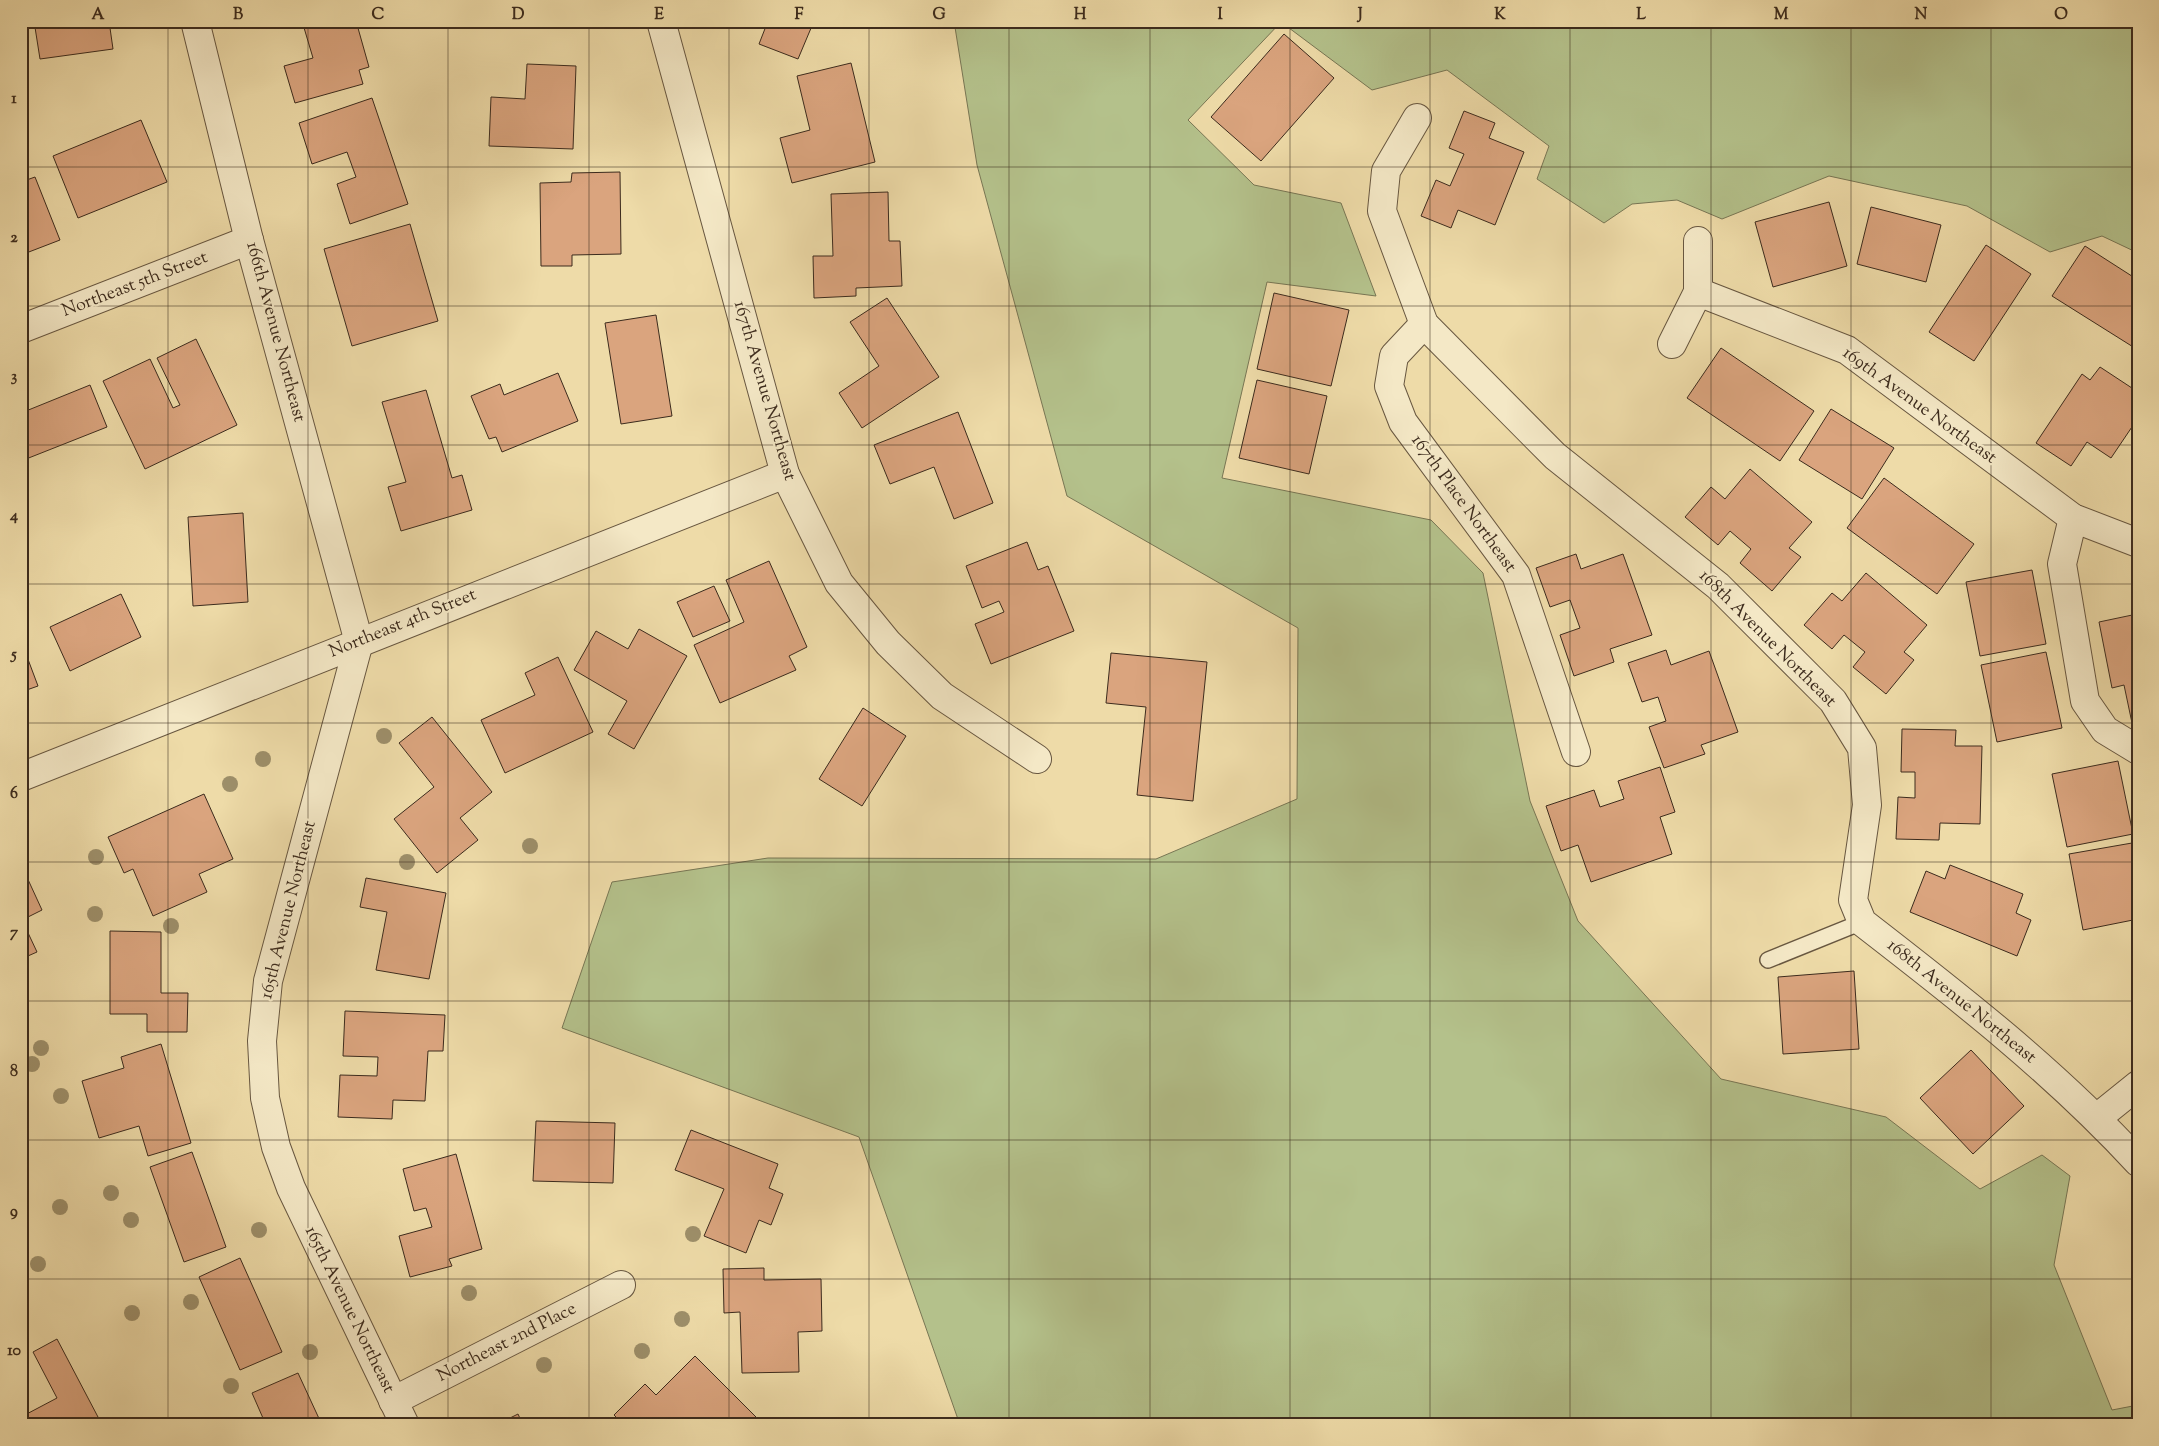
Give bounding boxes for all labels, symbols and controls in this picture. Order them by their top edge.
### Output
text: A [92,4,105,27]
text: B [233,4,243,27]
text: C [372,4,385,27]
text: D [512,4,525,27]
text: E [654,4,664,27]
text: F [795,4,804,27]
text: G [932,4,946,27]
text: H [1074,4,1087,27]
text: I [1217,4,1223,27]
text: J [1356,4,1363,27]
text: K [1494,4,1506,27]
text: L [1636,4,1646,27]
text: M [1774,4,1789,27]
text: N [1915,4,1928,27]
text: O [2054,4,2068,27]
text: 1 [11,88,17,111]
text: 2 [10,227,18,250]
street label: 166th Avenue Northeast [238,239,312,425]
street label: Northeast 5th Street [58,245,212,325]
street label: 167th Avenue Northeast [726,298,802,484]
street label: 169th Avenue Northeast [1836,341,2002,471]
text: 3 [11,366,18,389]
street label: 167th Place Northeast [1404,429,1522,579]
text: 4 [9,505,18,528]
street label: 168th Avenue Northeast [1692,564,1842,714]
street label: Northeast 4th Street [325,583,481,665]
text: 5 [9,644,17,667]
text: 6 [10,783,18,806]
street label: 165th Avenue Northeast [254,818,324,1002]
text: 7 [10,922,19,945]
street label: 168th Avenue Northeast [1881,933,2041,1071]
text: 8 [10,1061,18,1084]
text: 9 [10,1201,18,1224]
street label: 165th Avenue Northeast [297,1222,401,1398]
street label: Northeast 2nd Place [433,1297,581,1389]
text: 10 [7,1340,21,1363]

